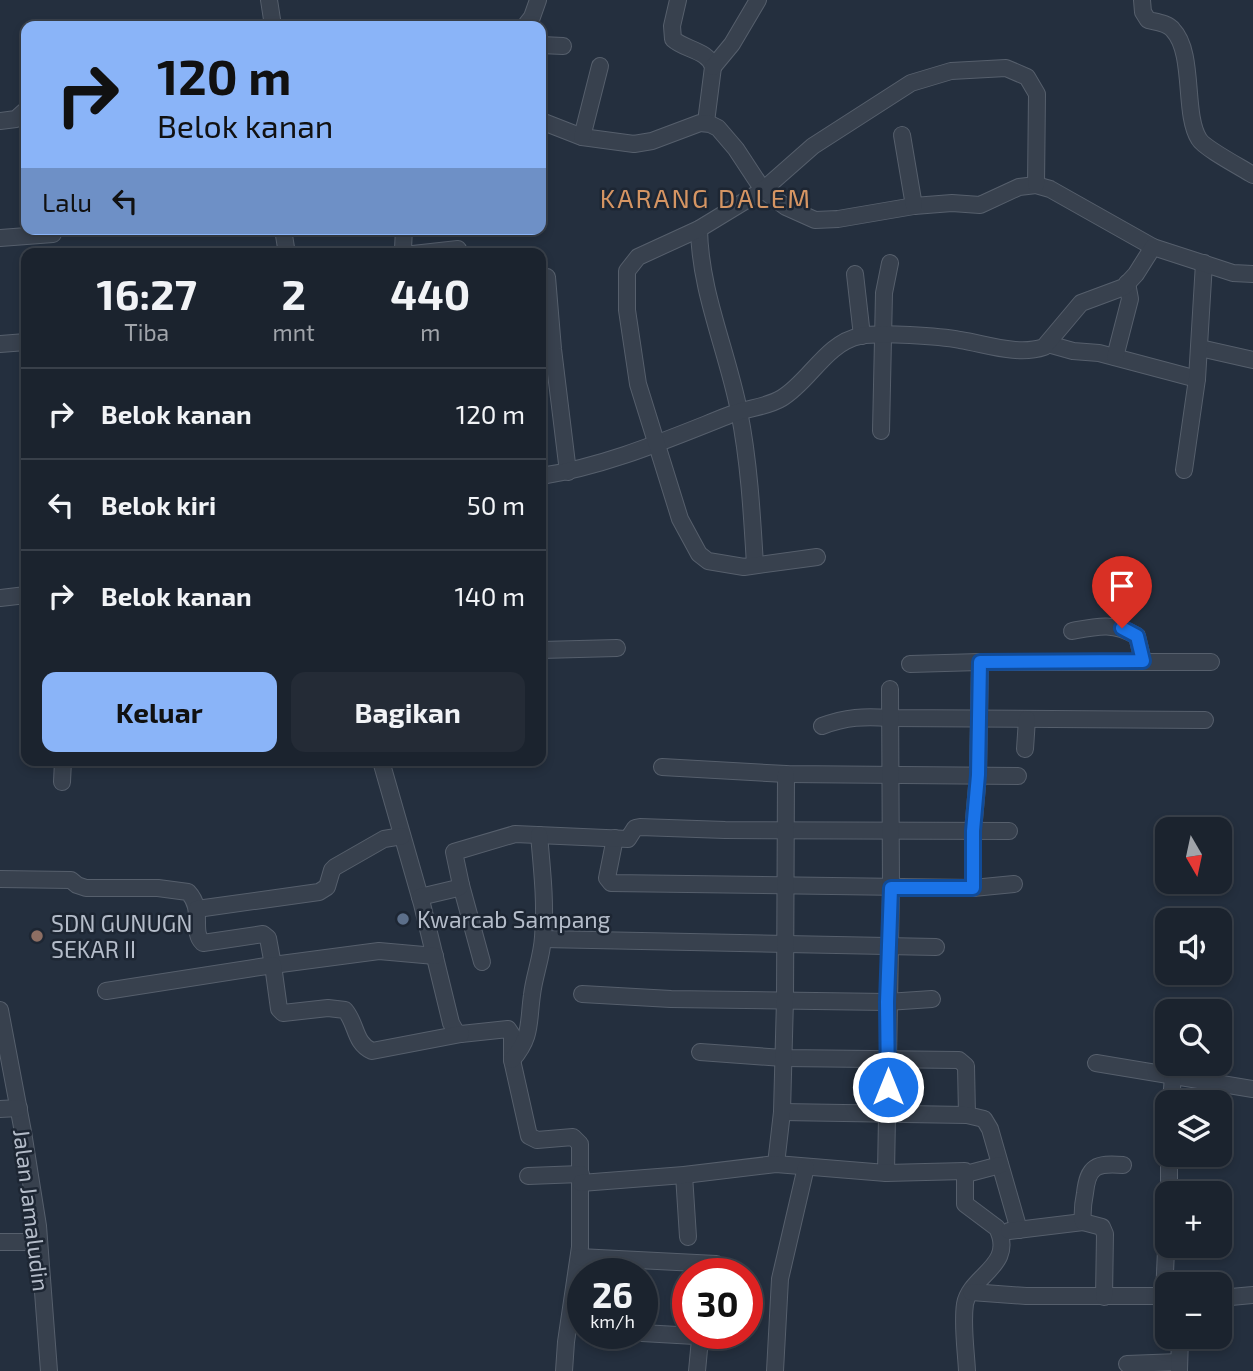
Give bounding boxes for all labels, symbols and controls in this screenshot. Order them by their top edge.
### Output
text: 120 m [157,46,291,105]
icon: right [42,49,133,140]
text: Belok kanan [157,106,333,144]
icon: left [106,182,144,220]
district label: KARANG DALEM [600,182,812,213]
text: Lalu [42,186,92,217]
text: 16:27 [97,268,197,318]
text: 2 [281,268,306,318]
text: 440 [390,268,470,318]
text: Tiba [124,318,169,346]
text: mnt [272,318,315,346]
text: m [420,318,440,346]
icon: right [42,395,80,433]
text: Belok kanan [101,398,252,429]
text: 120 m [456,398,525,429]
icon: left [42,486,80,524]
text: Belok kiri [101,489,216,520]
text: 50 m [467,489,525,520]
pin [1092,556,1152,628]
icon: arrive [1103,567,1141,605]
icon: right [42,577,80,615]
text: Belok kanan [101,580,252,611]
text: 140 m [454,580,525,611]
button: Keluar [42,672,277,752]
button: Bagikan [291,672,525,752]
north arrow [1155,817,1232,894]
map controls [1155,817,1232,1349]
place label: Kwarcab Sampang [417,905,611,933]
button: sound [1155,908,1232,985]
place label: SDN GUNUGN SEKAR II [51,909,192,963]
marker: Kwarcab Sampang [395,911,411,927]
marker: SDN GUNUGN SEKAR II [29,928,45,944]
button: search [1155,999,1232,1076]
position arrow [851,1050,925,1124]
button: layers [1155,1090,1232,1167]
street label: Jalan Jamaludin [8,1127,56,1293]
button: + [1155,1181,1232,1258]
speed limit sign: 30 [672,1258,763,1349]
button: − [1155,1272,1232,1349]
text: 26 [592,1273,633,1315]
text: km/h [590,1310,635,1332]

